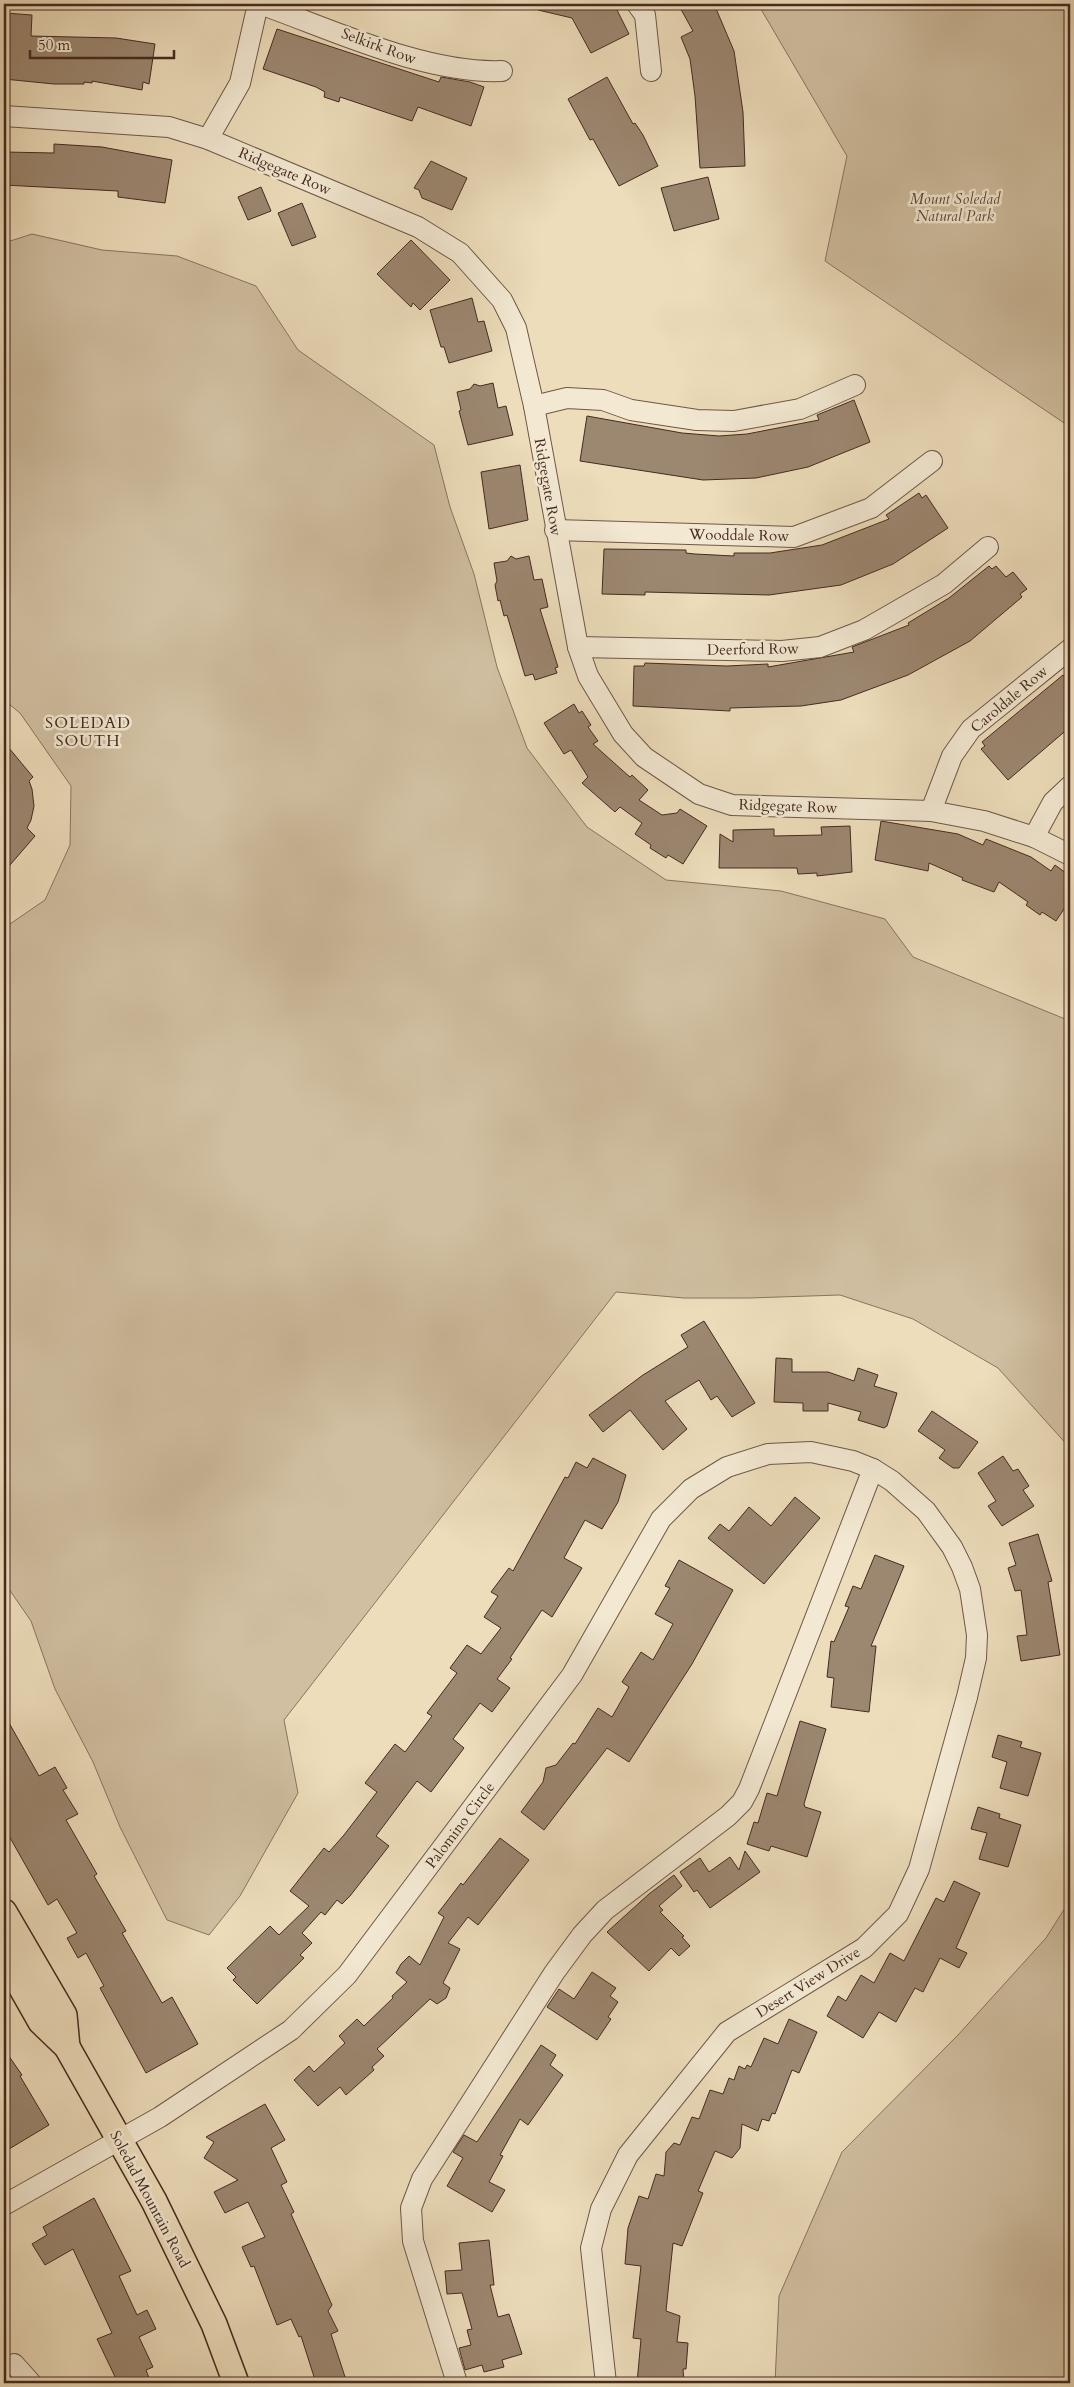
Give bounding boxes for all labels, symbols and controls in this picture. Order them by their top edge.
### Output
street label: Selkirk Row [339,23,419,69]
scale bar [30,28,174,60]
text: 50 m [38,35,70,55]
street label: Ridgegate Row [236,142,334,200]
park label: Mount Soledad Natural Park [910,189,1001,226]
street label: Ridgegate Row [530,437,566,537]
street label: Wooddale Row [688,524,789,546]
street label: Deerford Row [707,638,799,660]
street label: Caroldale Row [966,661,1052,737]
district label: SOLEDAD SOUTH [45,712,131,752]
street label: Ridgegate Row [738,794,838,818]
street label: Palomino Circle [421,1778,499,1872]
street label: Desert View Drive [752,1942,864,2022]
street label: Soledad Mountain Road [105,2127,195,2271]

